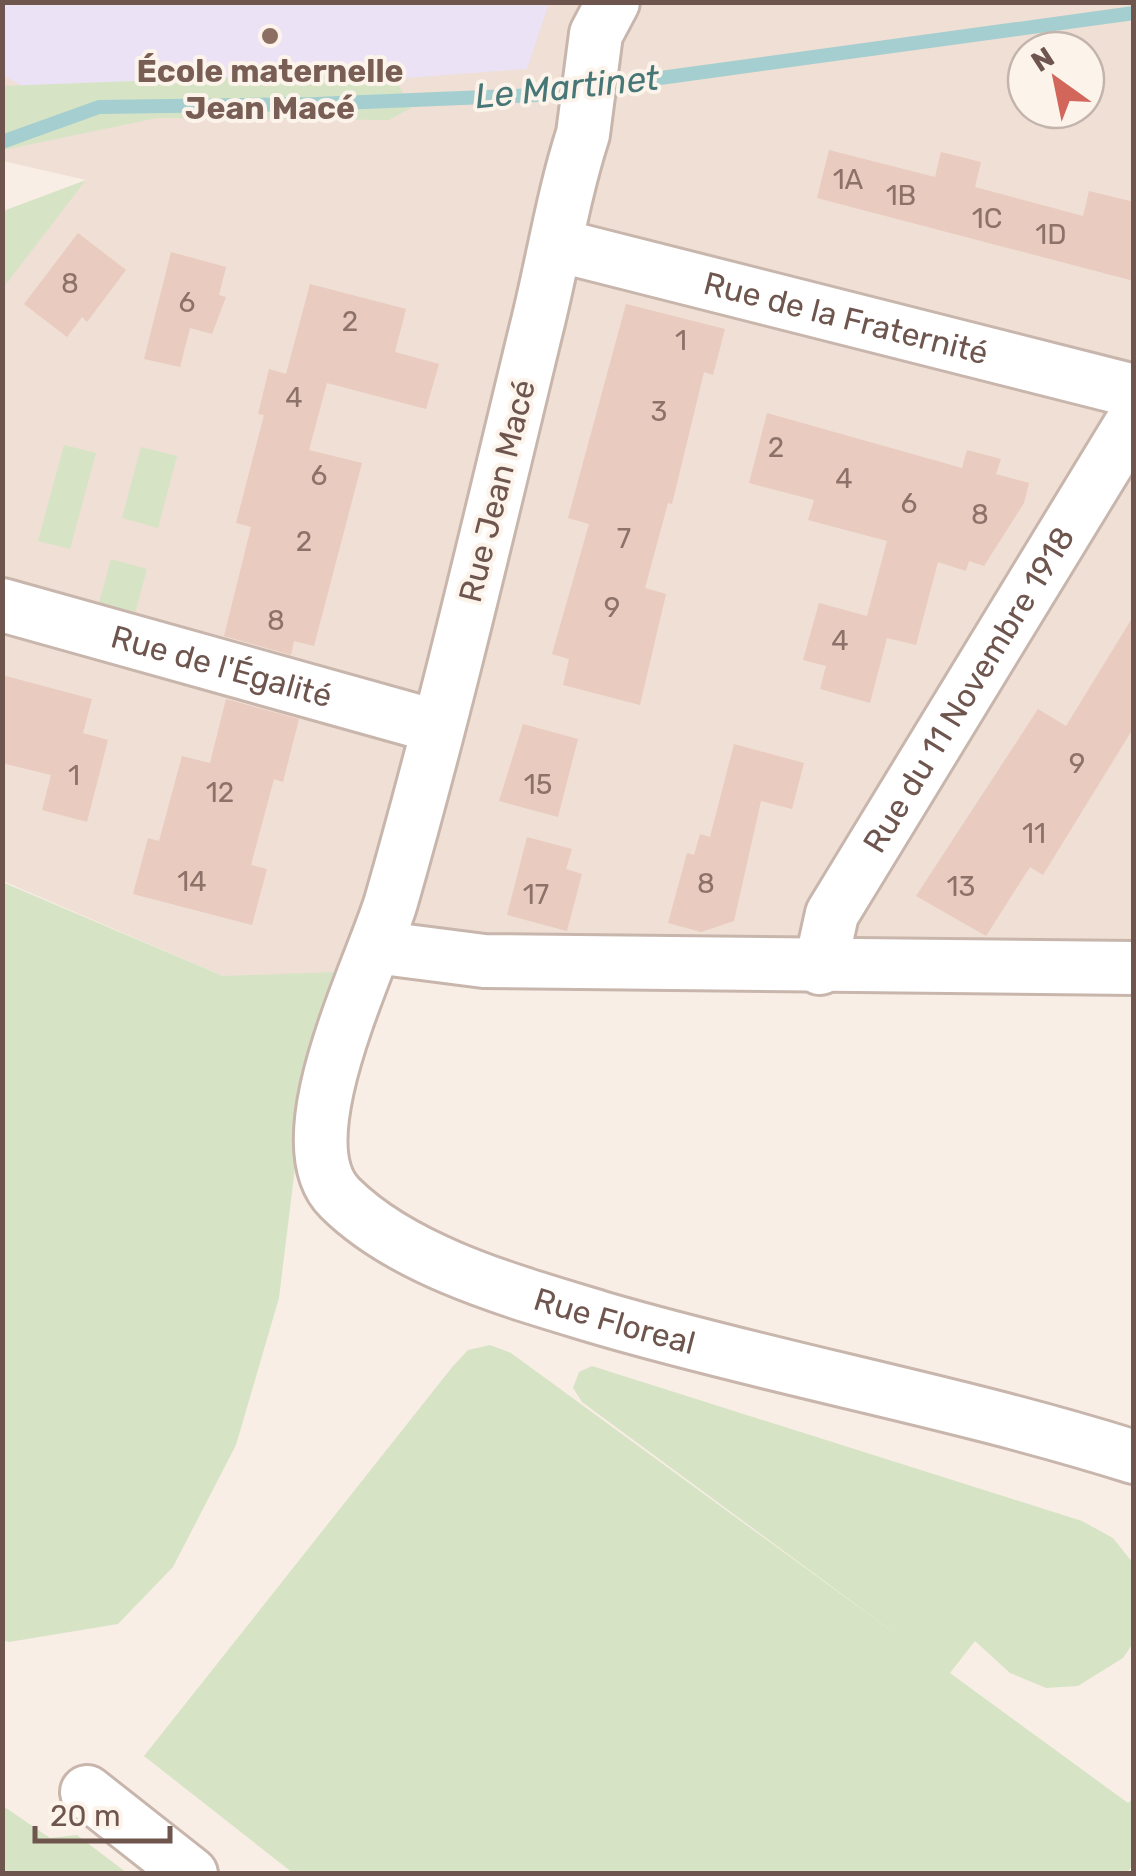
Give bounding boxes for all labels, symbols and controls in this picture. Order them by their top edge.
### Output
marker: École maternelle Jean Macé [259,25,281,47]
north arrow [1006,30,1106,130]
text: N [1025,40,1060,79]
place label: École maternelle Jean Macé [136,52,404,127]
water label: Le Martinet [473,56,662,118]
house number: 1A [833,163,864,196]
house number: 1B [886,179,916,212]
house number: 1C [972,202,1002,235]
house number: 1D [1035,218,1067,251]
street label: Rue de la Fraternité [700,264,992,372]
house number: 8 [61,267,79,300]
house number: 6 [179,286,195,319]
house number: 2 [342,305,358,338]
house number: 1 [675,324,687,357]
street label: Rue Jean Macé [451,376,543,606]
house number: 4 [285,381,303,414]
house number: 3 [651,395,667,428]
house number: 2 [768,431,784,464]
house number: 6 [311,459,327,492]
house number: 4 [835,462,853,495]
house number: 6 [901,487,917,520]
house number: 8 [971,498,989,531]
street label: Rue du 11 Novembre 1918 [855,520,1081,860]
house number: 7 [617,522,631,555]
house number: 2 [296,525,312,558]
house number: 9 [604,591,620,624]
house number: 8 [267,604,285,637]
street label: Rue de l'Égalité [107,617,336,715]
house number: 4 [831,624,849,657]
house number: 9 [1069,746,1085,780]
house number: 1 [68,759,80,792]
house number: 15 [524,768,552,801]
house number: 12 [206,776,234,809]
house number: 11 [1022,816,1046,850]
house number: 14 [177,865,207,898]
house number: 8 [697,867,715,900]
house number: 13 [947,870,975,903]
house number: 17 [523,878,549,911]
street label: Rue Floreal [529,1280,699,1362]
scale bar [35,1781,170,1843]
text: 20 m [50,1798,121,1834]

